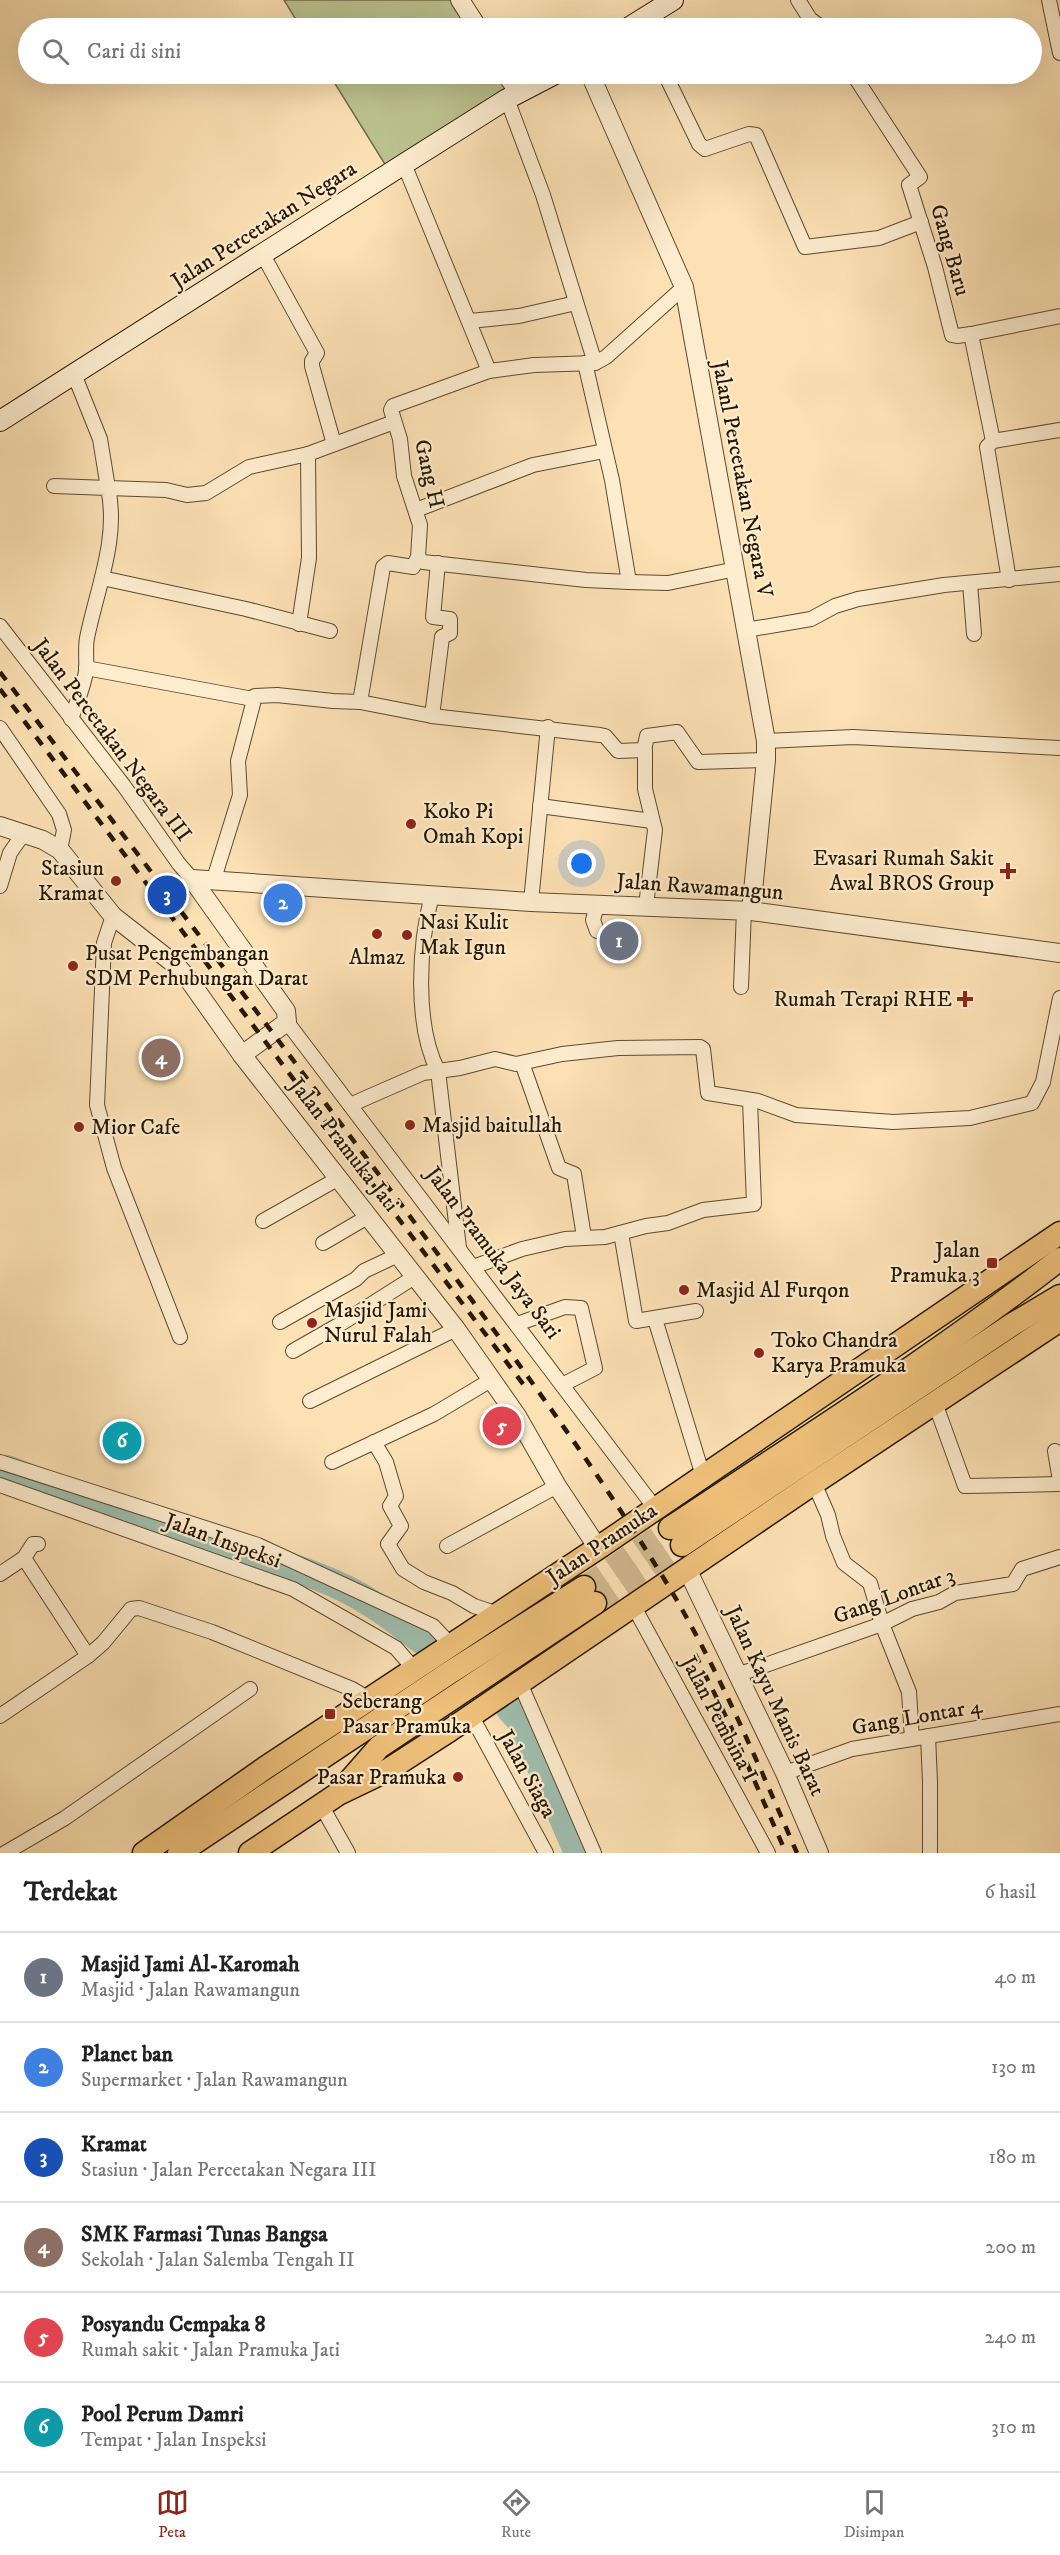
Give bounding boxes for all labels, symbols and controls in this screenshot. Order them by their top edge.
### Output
search box [18,18,1042,84]
icon: search [39,35,72,68]
text: Cari di sini [87,38,181,65]
street label: Jalan Percetakan Negara [165,155,362,296]
street label: Gang Baru [924,201,976,299]
street label: Jalanl Percetakan Negara V [705,356,778,601]
street label: Gang H [408,437,450,511]
street label: Jalan Percetakan Negara III [26,632,197,847]
place label: Koko Pi Omah Kopi [423,798,523,850]
marker: Koko Pi Omah Kopi [404,817,418,831]
place label: Evasari Rumah Sakit Awal BROS Group [813,845,994,897]
your location [567,849,596,878]
place label: Stasiun Kramat [38,855,104,907]
marker: Evasari Rumah Sakit Awal BROS Group [999,862,1017,880]
street label: Jalan Rawamangun [614,868,785,906]
pin: 3 [148,872,186,918]
marker: Stasiun Kramat [109,874,123,888]
pin: 2 [264,880,302,926]
place label: Nasi Kulit Mak Igun [419,909,509,961]
pin: 1 [600,918,638,964]
marker: Almaz [370,927,384,941]
marker: Nasi Kulit Mak Igun [400,928,414,942]
place label: Pusat Pengembangan SDM Perhubungan Darat [85,940,308,992]
place label: Almaz [349,944,405,971]
marker: Pusat Pengembangan SDM Perhubungan Darat [66,959,80,973]
place label: Rumah Terapi RHE [773,986,952,1013]
marker: Rumah Terapi RHE [956,990,974,1008]
pin: 4 [142,1036,180,1080]
street label: Jalan Pramuka Jati [282,1071,405,1217]
place label: Masjid baitullah [422,1112,563,1139]
place label: Mior Cafe [91,1114,180,1141]
marker: Masjid baitullah [403,1118,417,1132]
marker: Mior Cafe [72,1120,86,1134]
street label: Jalan Pramuka Jaya Sari [418,1160,567,1345]
place label: Jalan Pramuka 3 [889,1237,980,1289]
marker: Jalan Pramuka 3 [985,1256,999,1270]
place label: Masjid Al Furqon [696,1277,850,1304]
marker: Masjid Al Furqon [677,1283,691,1297]
place label: Masjid Jami Nurul Falah [324,1297,432,1349]
marker: Masjid Jami Nurul Falah [305,1316,319,1330]
place label: Toko Chandra Karya Pramuka [771,1327,907,1379]
marker: Toko Chandra Karya Pramuka [752,1346,766,1360]
pin: 5 [482,1404,522,1448]
pin: 6 [102,1418,142,1464]
street label: Jalan Pramuka [540,1497,663,1592]
street label: Jalan Inspeksi [159,1507,285,1575]
street label: Gang Lontar 3 [830,1562,958,1630]
street label: Jalan Kayu Manis Barat [718,1600,831,1800]
street label: Jalan Pembina I [674,1650,763,1786]
place label: Seberang Pasar Pramuka [342,1688,472,1740]
street label: Gang Lontar 4 [850,1692,985,1742]
marker: Seberang Pasar Pramuka [323,1707,337,1721]
street label: Jalan Siaga [491,1724,563,1823]
place label: Pasar Pramuka [317,1764,447,1791]
marker: Pasar Pramuka [451,1770,465,1784]
text: Terdekat [24,1876,117,1909]
text: 6 hasil [984,1880,1036,1905]
text: Masjid Jami Al-Karomah [81,1951,300,1978]
text: 1 [40,1965,47,1990]
text: 40 m [994,1965,1036,1990]
text: Masjid · Jalan Rawamangun [81,1978,300,2003]
text: Planet ban [81,2041,173,2068]
text: 2 [39,2055,48,2080]
text: 130 m [991,2055,1036,2080]
text: Supermarket · Jalan Rawamangun [81,2068,348,2093]
text: Kramat [81,2131,147,2158]
text: 3 [40,2145,47,2170]
text: 180 m [989,2145,1036,2170]
text: Stasiun · Jalan Percetakan Negara III [81,2158,376,2183]
text: SMK Farmasi Tunas Bangsa [81,2221,328,2248]
text: 4 [38,2235,49,2260]
text: 200 m [985,2235,1036,2260]
text: Sekolah · Jalan Salemba Tengah II [81,2248,355,2273]
text: Posyandu Cempaka 8 [81,2311,266,2338]
text: 5 [39,2325,48,2350]
text: 240 m [985,2325,1036,2350]
text: Rumah sakit · Jalan Pramuka Jati [81,2338,340,2363]
text: Pool Perum Damri [81,2401,244,2428]
text: 6 [38,2415,49,2440]
text: 310 m [991,2415,1036,2440]
text: Tempat · Jalan Inspeksi [81,2428,267,2453]
tab: Peta [156,2486,189,2542]
tab: Rute [500,2486,533,2542]
tab: Disimpan [844,2486,904,2542]

